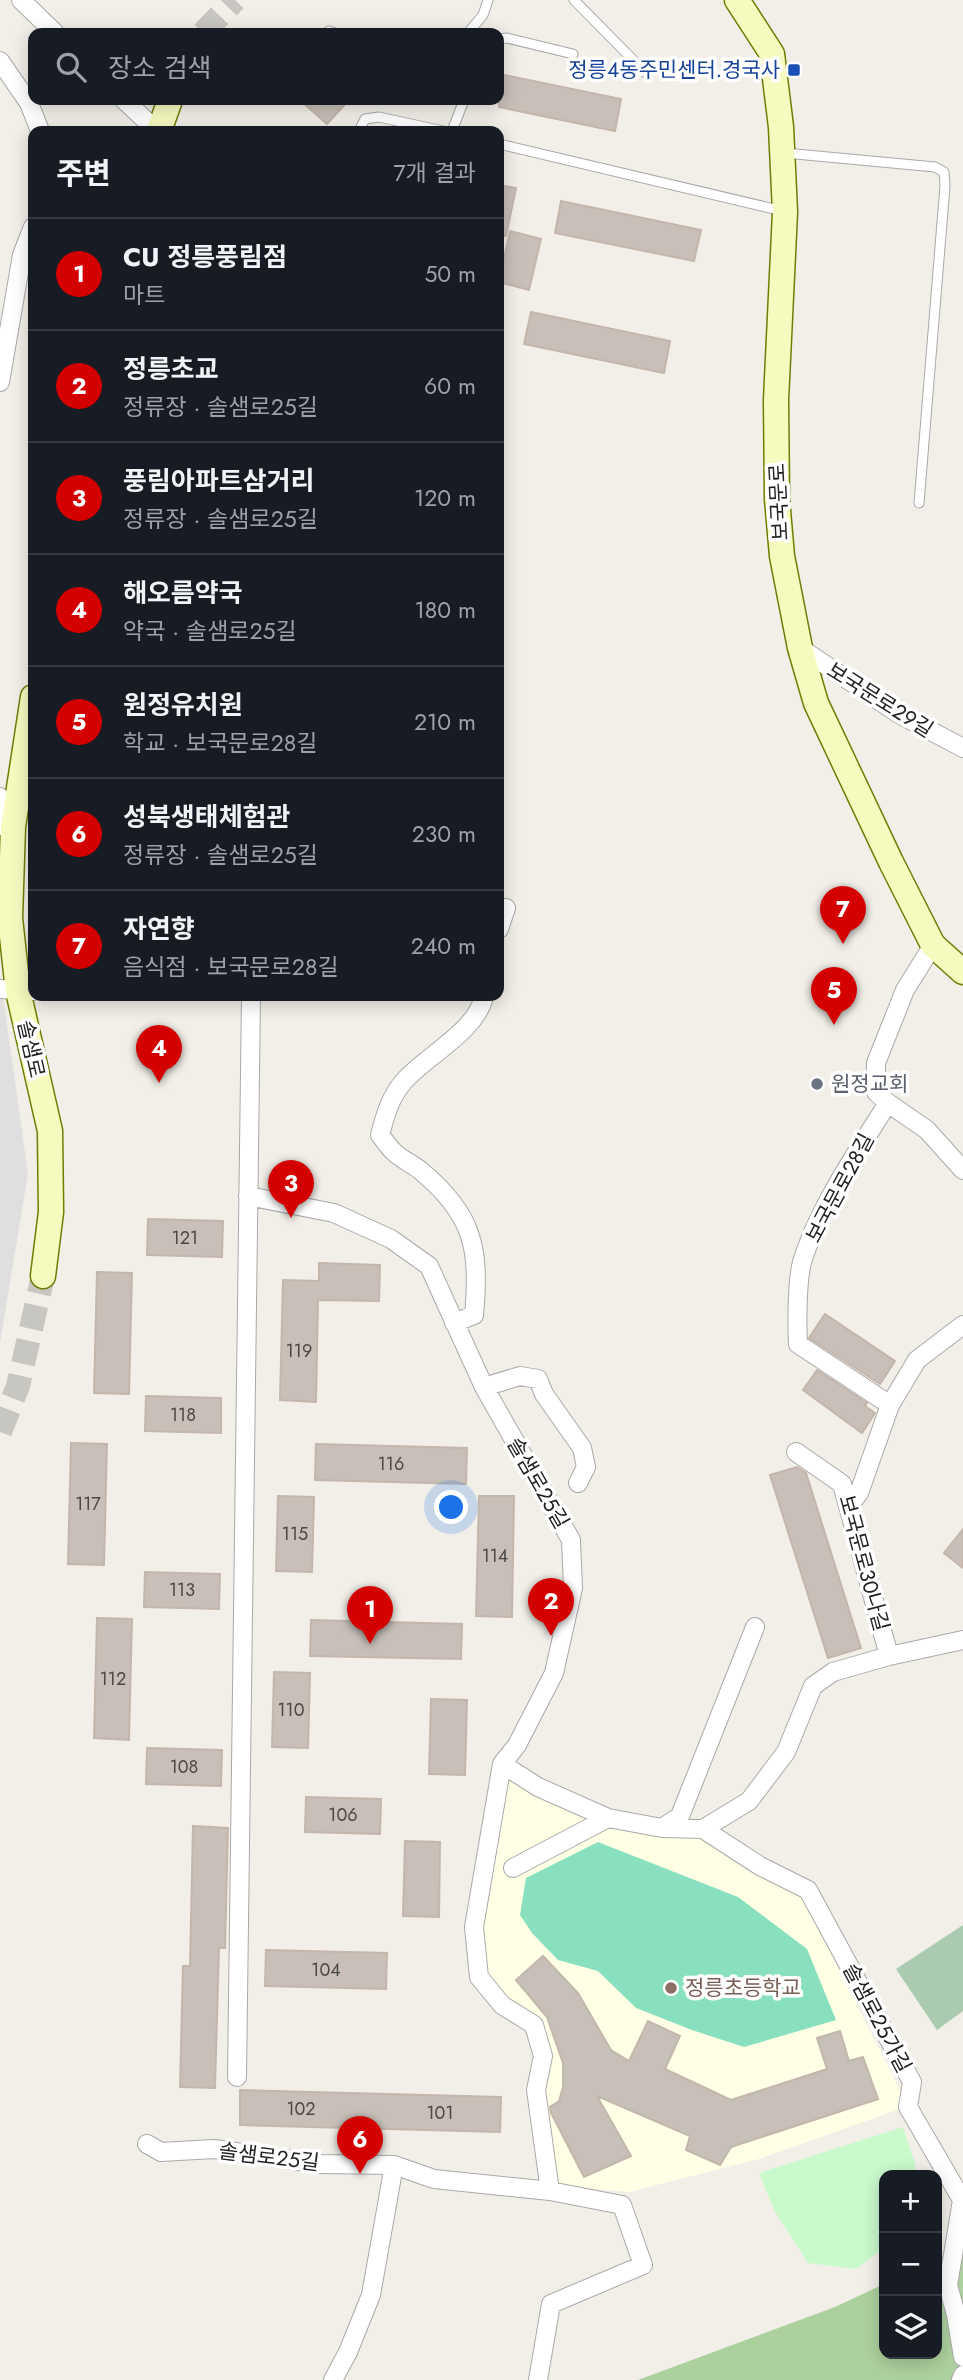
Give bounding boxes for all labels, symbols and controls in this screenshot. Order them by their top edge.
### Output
search box [28,28,504,105]
icon: search [52,48,90,86]
text: 장소 검색 [108,49,211,87]
place label: 정릉4동주민센터.경국사 [568,55,780,85]
marker: 정릉4동주민센터.경국사 [786,62,802,78]
text: 주변 [56,152,111,195]
text: 7개 결과 [394,156,476,190]
text: CU 정릉풍림점 [123,238,287,276]
text: 1 [73,257,85,291]
text: 50 m [424,257,476,291]
text: 마트 [123,278,165,312]
text: 정릉초교 [123,350,219,388]
text: 2 [71,369,87,403]
text: 60 m [424,369,476,403]
text: 정류장 · 솔샘로25길 [123,390,318,424]
text: 풍림아파트삼거리 [123,462,314,500]
street label: 보국문로 [762,463,796,541]
text: 3 [72,481,86,515]
text: 120 m [414,481,476,515]
text: 정류장 · 솔샘로25길 [123,502,318,536]
text: 해오름약국 [123,574,243,612]
text: 4 [71,593,87,627]
text: 180 m [414,593,476,627]
text: 약국 · 솔샘로25길 [123,614,297,648]
street label: 보국문로29길 [821,655,939,745]
text: 원정유치원 [123,686,243,724]
text: 5 [72,705,86,739]
text: 210 m [414,705,476,739]
text: 학교 · 보국문로28길 [123,726,317,760]
text: 성북생태체험관 [123,798,290,836]
text: 6 [71,817,87,851]
text: 230 m [412,817,476,851]
text: 정류장 · 솔샘로25길 [123,838,318,872]
pin: 7 [820,886,866,944]
text: 자연향 [123,910,195,948]
text: 7 [72,929,86,963]
text: 240 m [411,929,476,963]
text: 음식점 · 보국문로28길 [123,950,339,984]
pin: 5 [811,967,857,1025]
street label: 솔샘로 [10,1017,52,1081]
pin: 4 [136,1025,182,1083]
place label: 원정교회 [831,1069,908,1099]
marker: 원정교회 [809,1076,825,1092]
street label: 보국문로28길 [799,1128,881,1248]
pin: 3 [268,1160,314,1218]
house number: 121 [172,1225,198,1251]
house number: 119 [286,1338,312,1364]
house number: 118 [170,1402,196,1428]
street label: 솔샘로25길 [500,1432,576,1534]
house number: 116 [378,1451,404,1477]
your location [434,1490,468,1524]
house number: 117 [75,1491,101,1517]
street label: 보국문로30나길 [831,1492,897,1634]
house number: 115 [282,1521,308,1547]
house number: 114 [482,1543,508,1569]
house number: 113 [169,1577,195,1603]
pin: 2 [528,1578,574,1636]
pin: 1 [347,1586,393,1644]
house number: 112 [100,1666,126,1692]
house number: 110 [278,1697,305,1723]
house number: 108 [170,1754,198,1780]
house number: 106 [328,1802,358,1828]
house number: 104 [311,1957,341,1983]
street label: 솔샘로25가길 [835,1958,919,2078]
place label: 정릉초등학교 [685,1973,801,2003]
marker: 정릉초등학교 [663,1980,679,1996]
house number: 102 [286,2096,316,2122]
house number: 101 [427,2100,454,2126]
pin: 6 [337,2116,383,2174]
street label: 솔샘로25길 [217,2136,321,2178]
map controls [879,2170,942,2359]
button: + [879,2170,942,2233]
button: − [879,2233,942,2296]
button: layers [879,2296,942,2359]

